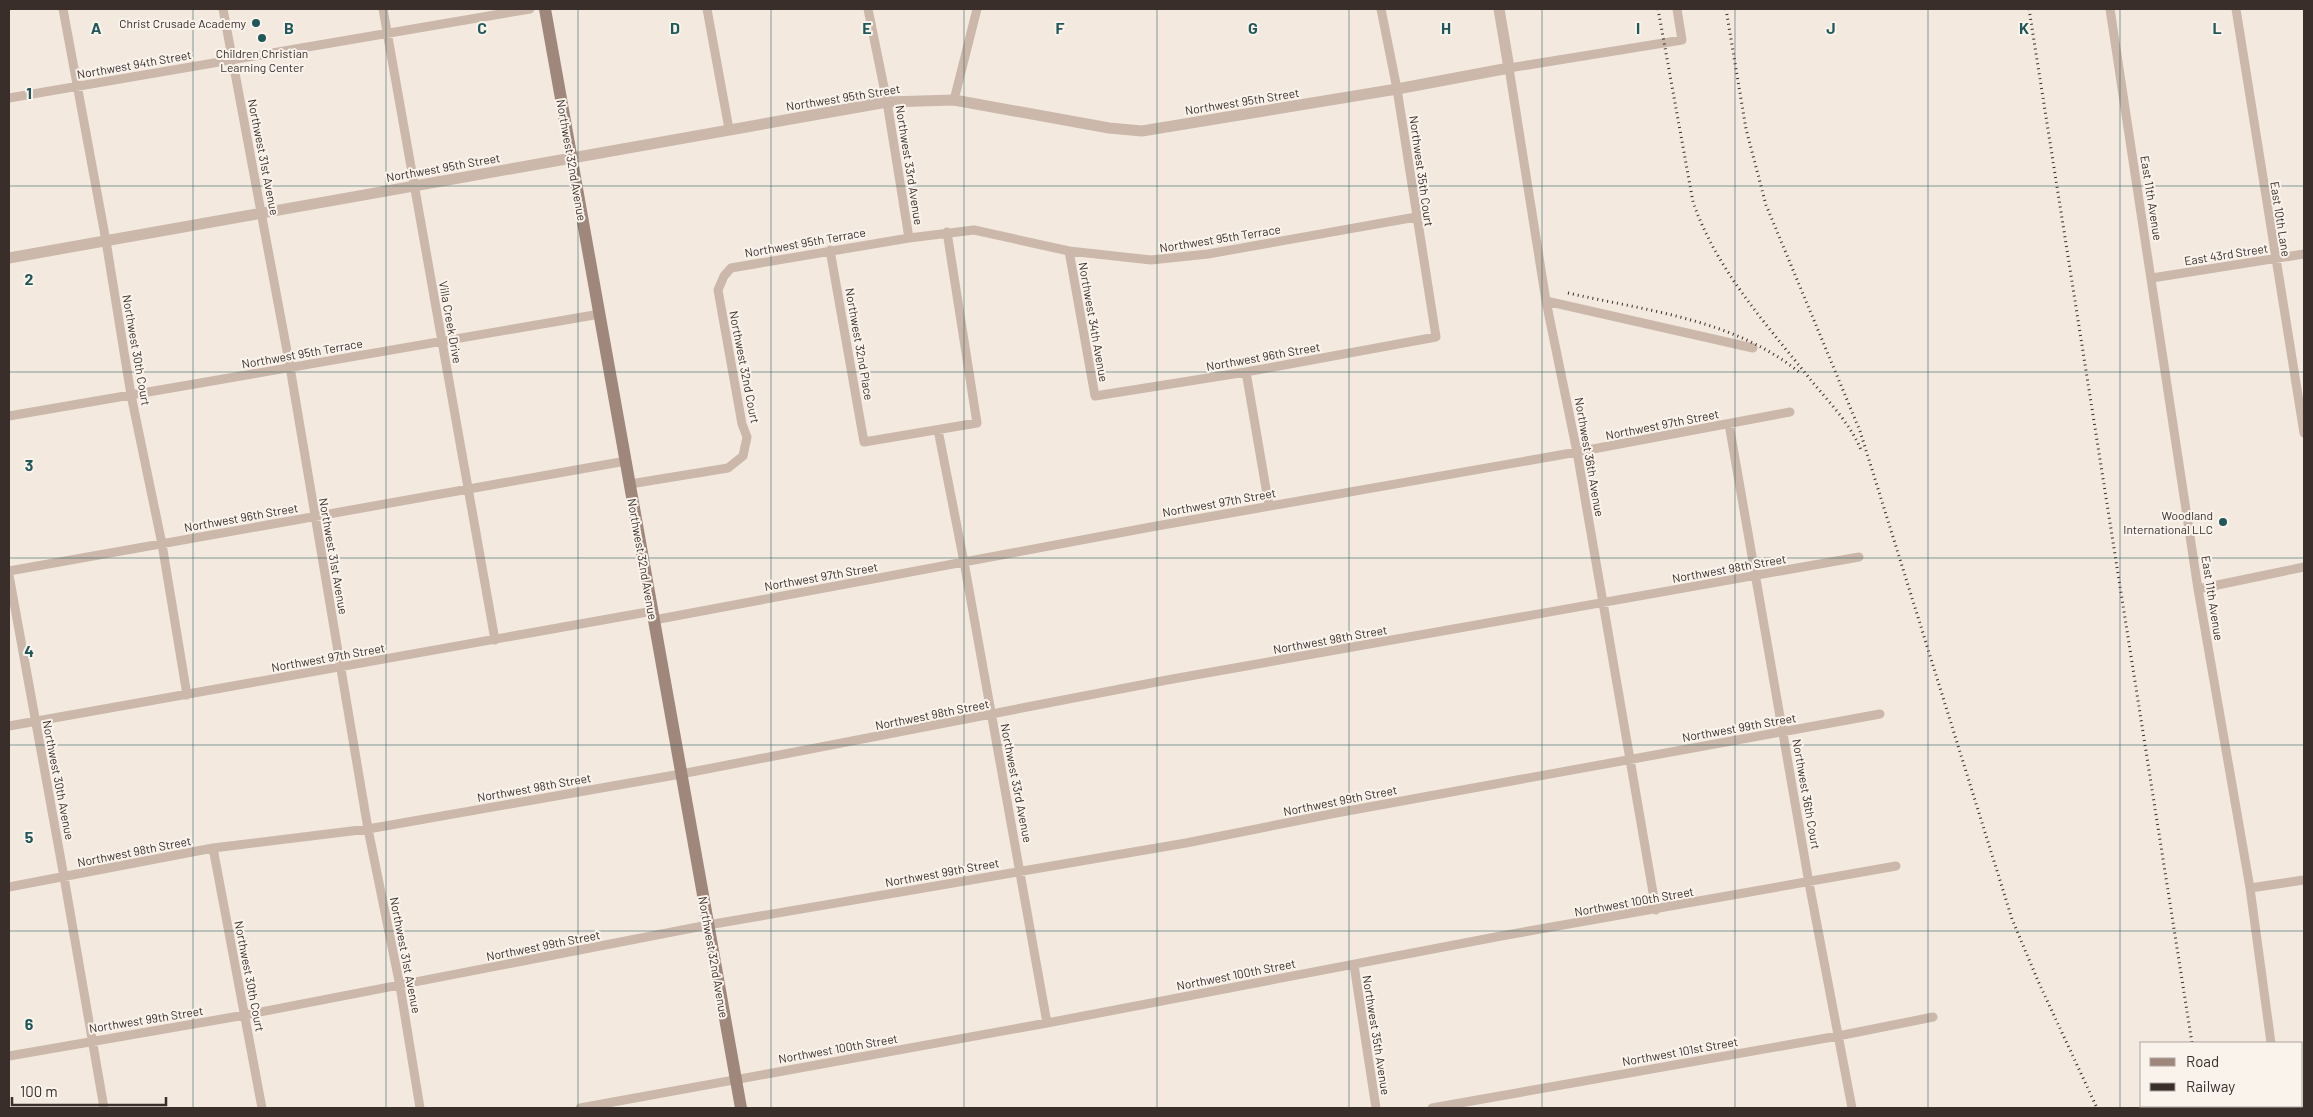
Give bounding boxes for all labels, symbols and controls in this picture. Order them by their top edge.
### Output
place label: Christ Crusade Academy [119,16,246,30]
marker: Christ Crusade Academy [250,17,262,29]
text: A [91,18,102,37]
text: B [284,18,294,37]
text: C [477,18,487,37]
text: D [670,18,680,37]
text: E [862,18,872,37]
text: F [1056,18,1065,37]
text: G [1248,18,1258,37]
text: H [1441,18,1451,37]
text: I [1636,18,1640,37]
text: J [1826,18,1836,37]
text: K [2019,18,2029,37]
text: L [2212,18,2222,37]
marker: Children Christian Learning Center [256,32,268,44]
place label: Children Christian Learning Center [216,46,308,74]
street label: Northwest 94th Street [76,47,192,81]
street label: Northwest 95th Street [785,81,901,113]
text: 1 [26,83,32,102]
street label: Northwest 95th Street [1184,85,1300,117]
street label: Northwest 31st Avenue [246,98,282,216]
street label: Northwest 32nd Avenue [554,98,590,222]
street label: Northwest 33rd Avenue [894,104,926,226]
street label: Northwest 35th Court [1407,115,1437,227]
street label: Northwest 95th Street [385,150,501,184]
street label: East 11th Avenue [2138,155,2166,241]
street label: East 10th Lane [2268,180,2294,258]
street label: Northwest 95th Terrace [1158,221,1282,255]
street label: Northwest 95th Terrace [743,224,867,260]
street label: East 43rd Street [2183,240,2269,268]
street label: Northwest 34th Avenue [1077,261,1111,383]
text: 2 [25,269,34,288]
street label: Villa Creek Drive [437,280,465,364]
street label: Northwest 32nd Place [843,287,877,401]
street label: Northwest 30th Court [120,293,154,407]
street label: Northwest 32nd Court [727,310,763,424]
street label: Northwest 95th Terrace [240,335,364,371]
street label: Northwest 96th Street [1205,339,1321,373]
street label: Northwest 36th Avenue [1573,396,1607,518]
street label: Northwest 97th Street [1604,406,1720,442]
text: 3 [25,455,33,474]
street label: Northwest 97th Street [1161,485,1277,519]
street label: Northwest 31st Avenue [317,497,351,615]
street label: Northwest 32nd Avenue [625,497,661,621]
street label: Northwest 96th Street [183,500,299,534]
place label: Woodland International LLC [2123,508,2213,536]
marker: Woodland International LLC [2217,516,2229,528]
street label: Northwest 98th Street [1671,551,1787,585]
street label: East 11th Avenue [2199,555,2227,641]
street label: Northwest 97th Street [763,559,879,593]
street label: Northwest 98th Street [1272,622,1388,656]
street label: Northwest 97th Street [270,640,386,674]
text: 4 [24,641,34,660]
street label: Northwest 98th Street [874,696,990,732]
street label: Northwest 99th Street [1681,710,1797,744]
street label: Northwest 30th Avenue [41,719,77,841]
street label: Northwest 33rd Avenue [999,722,1035,844]
street label: Northwest 36th Court [1790,738,1824,850]
street label: Northwest 98th Street [476,770,592,804]
street label: Northwest 99th Street [1282,782,1398,818]
text: 5 [25,827,34,846]
street label: Northwest 98th Street [76,833,192,869]
street label: Northwest 99th Street [884,855,1000,889]
street label: Northwest 100th Street [1573,884,1695,918]
street label: Northwest 32nd Avenue [696,895,732,1019]
street label: Northwest 31st Avenue [388,896,424,1014]
street label: Northwest 30th Court [232,919,268,1033]
street label: Northwest 99th Street [485,927,601,963]
street label: Northwest 100th Street [1175,956,1297,992]
street label: Northwest 35th Avenue [1361,974,1393,1096]
street label: Northwest 99th Street [88,1003,204,1035]
text: 6 [25,1014,34,1033]
street label: Northwest 100th Street [777,1031,899,1065]
street label: Northwest 101st Street [1621,1034,1739,1068]
legend [2140,1042,2303,1107]
text: Road [2186,1052,2219,1070]
scale bar [12,1074,166,1106]
text: Railway [2186,1077,2235,1095]
text: 100 m [20,1082,58,1100]

